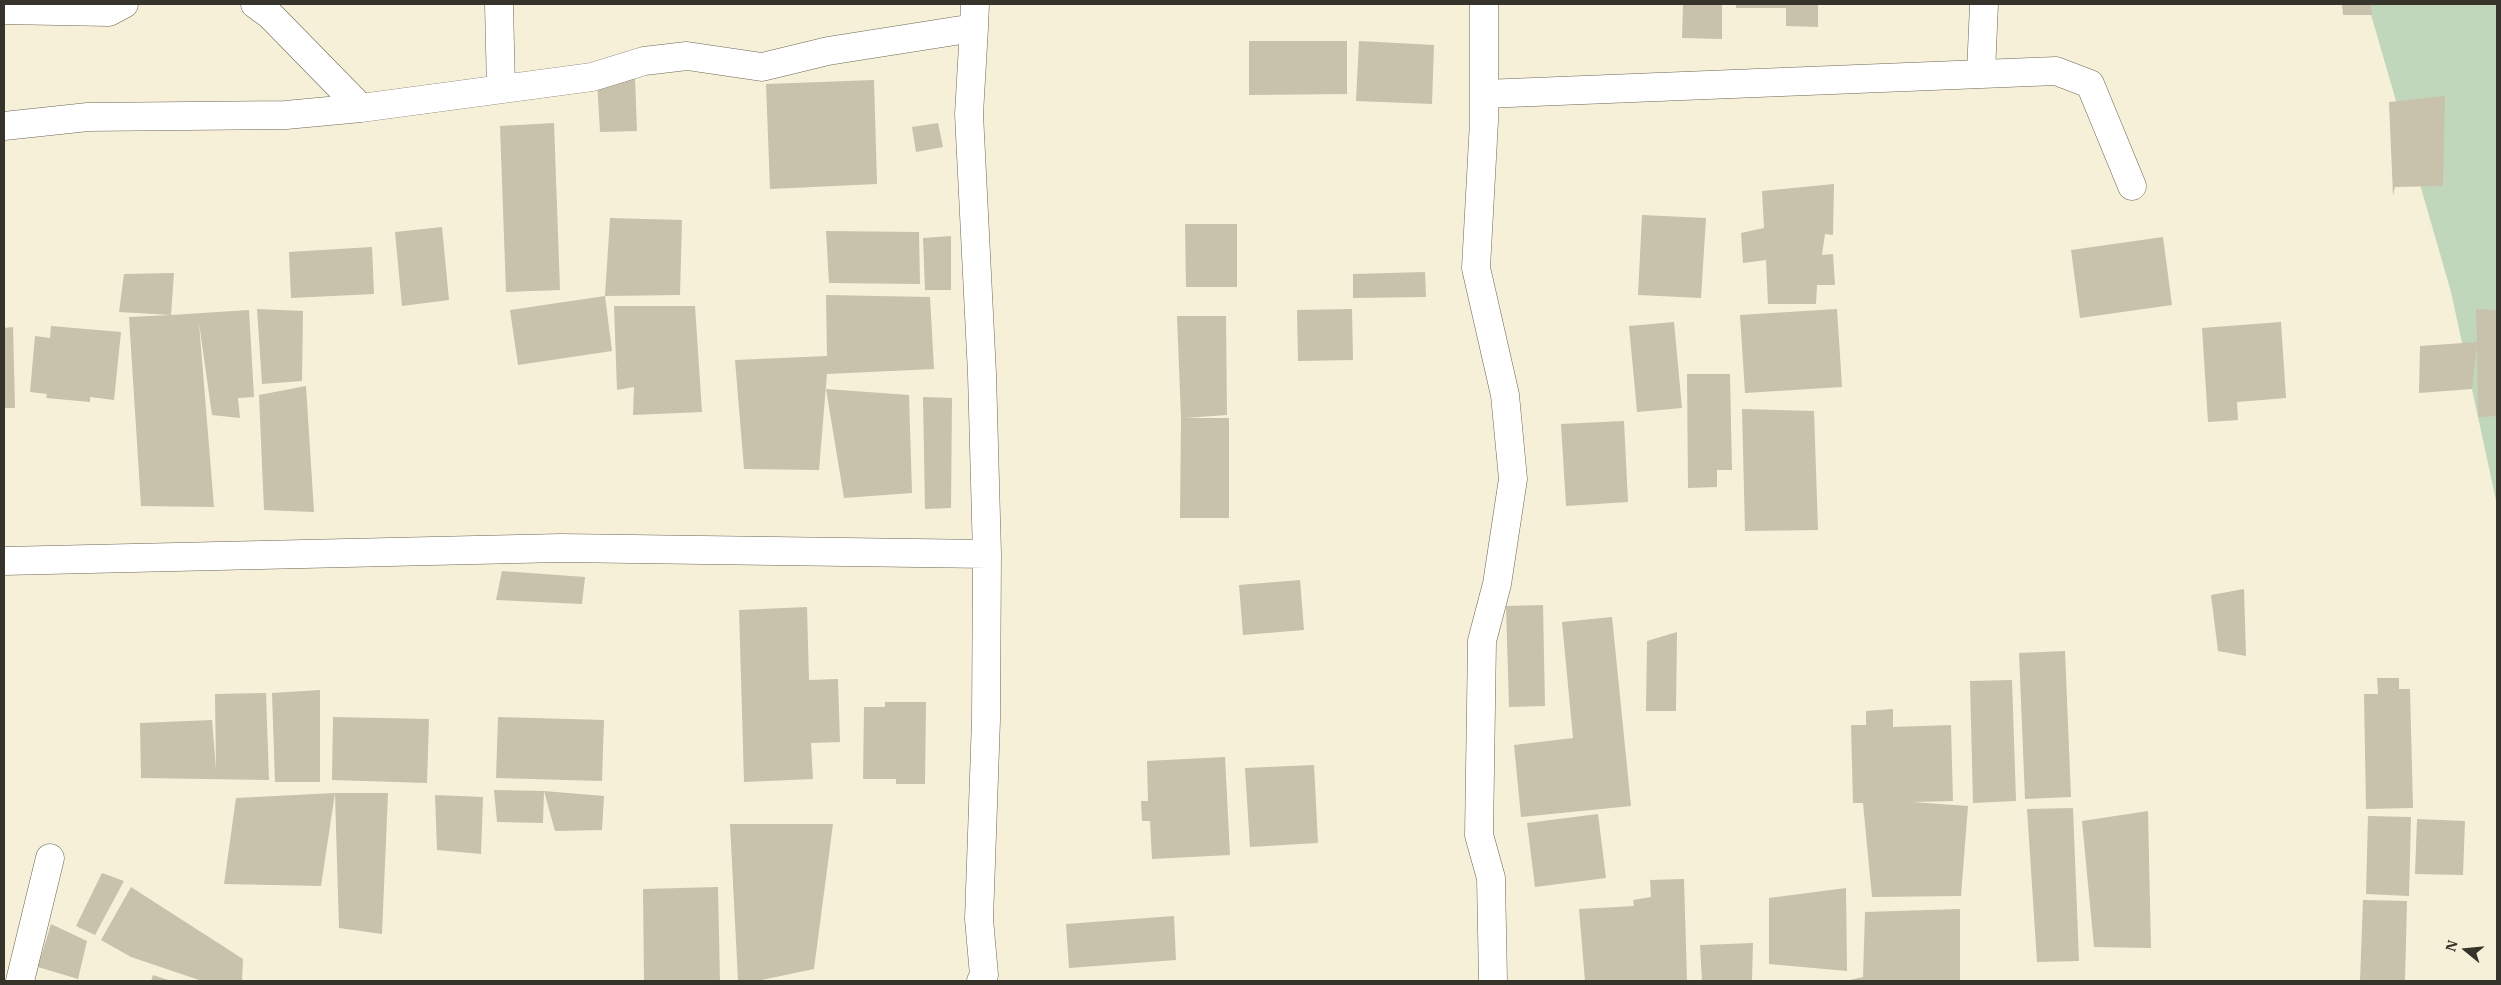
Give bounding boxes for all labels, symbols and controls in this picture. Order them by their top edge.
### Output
north arrow [2441,925,2491,975]
text: N [2441,938,2462,954]

